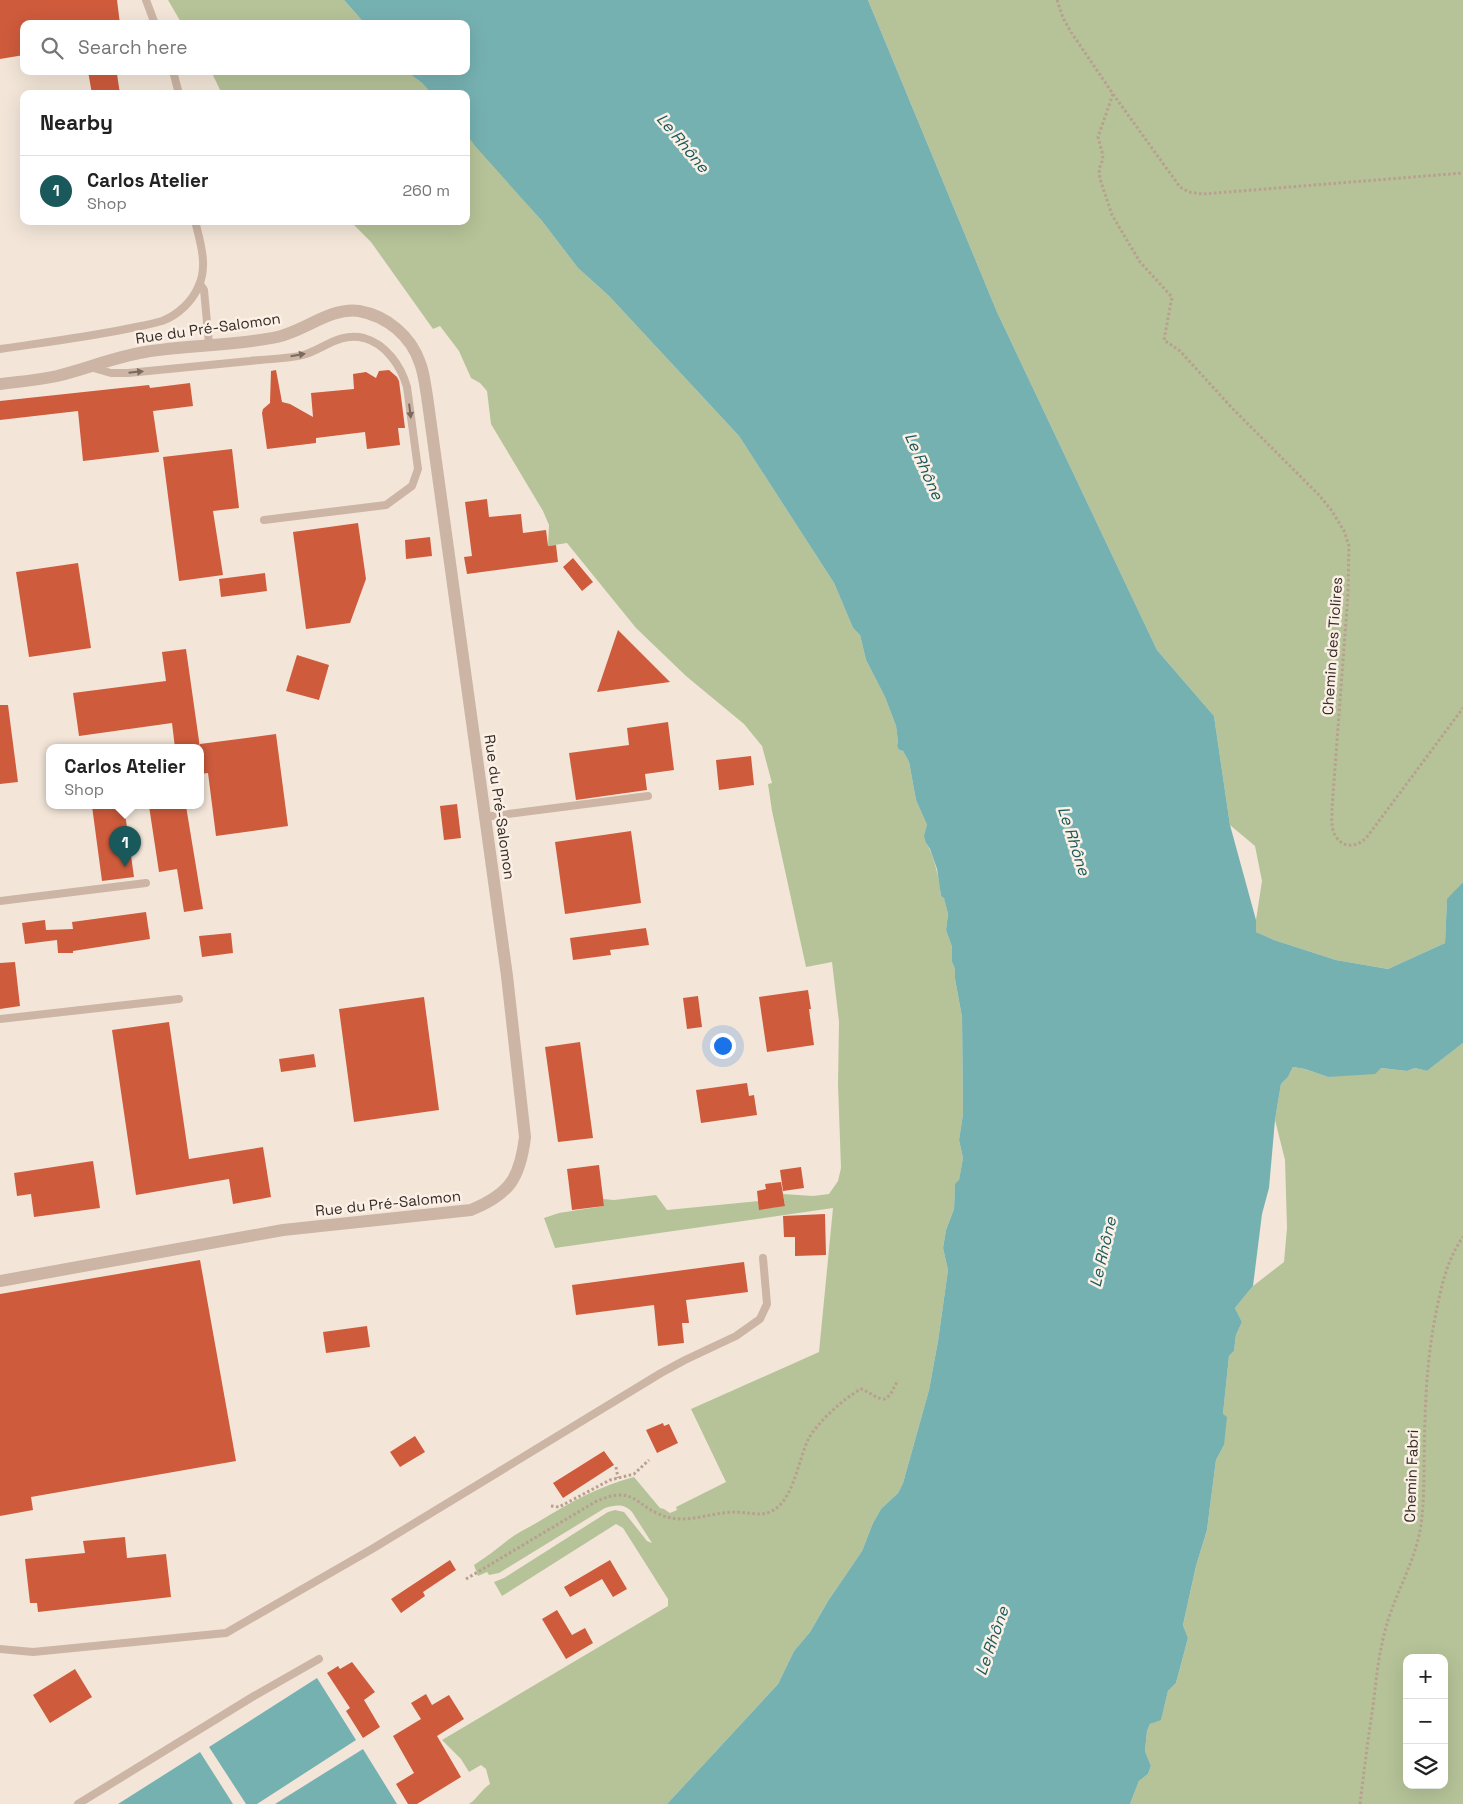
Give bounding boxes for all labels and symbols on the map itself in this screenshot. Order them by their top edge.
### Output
water label: Le Rhône [652,109,714,177]
street label: Rue du Pré-Salomon [134,308,282,348]
one-way arrow [290,351,306,359]
one-way arrow [128,368,144,376]
one-way arrow [406,403,414,419]
water label: Le Rhône [900,429,948,503]
street label: Chemin des Tiolires [1318,576,1346,716]
street label: Rue du Pré-Salomon [480,733,520,881]
water label: Le Rhône [1053,804,1095,879]
pin: 1 [109,826,141,867]
your location [710,1033,736,1059]
street label: Rue du Pré-Salomon [314,1186,462,1220]
water label: Le Rhône [1085,1214,1121,1289]
street label: Chemin Fabri [1400,1429,1422,1523]
water label: Le Rhône [970,1603,1014,1678]

